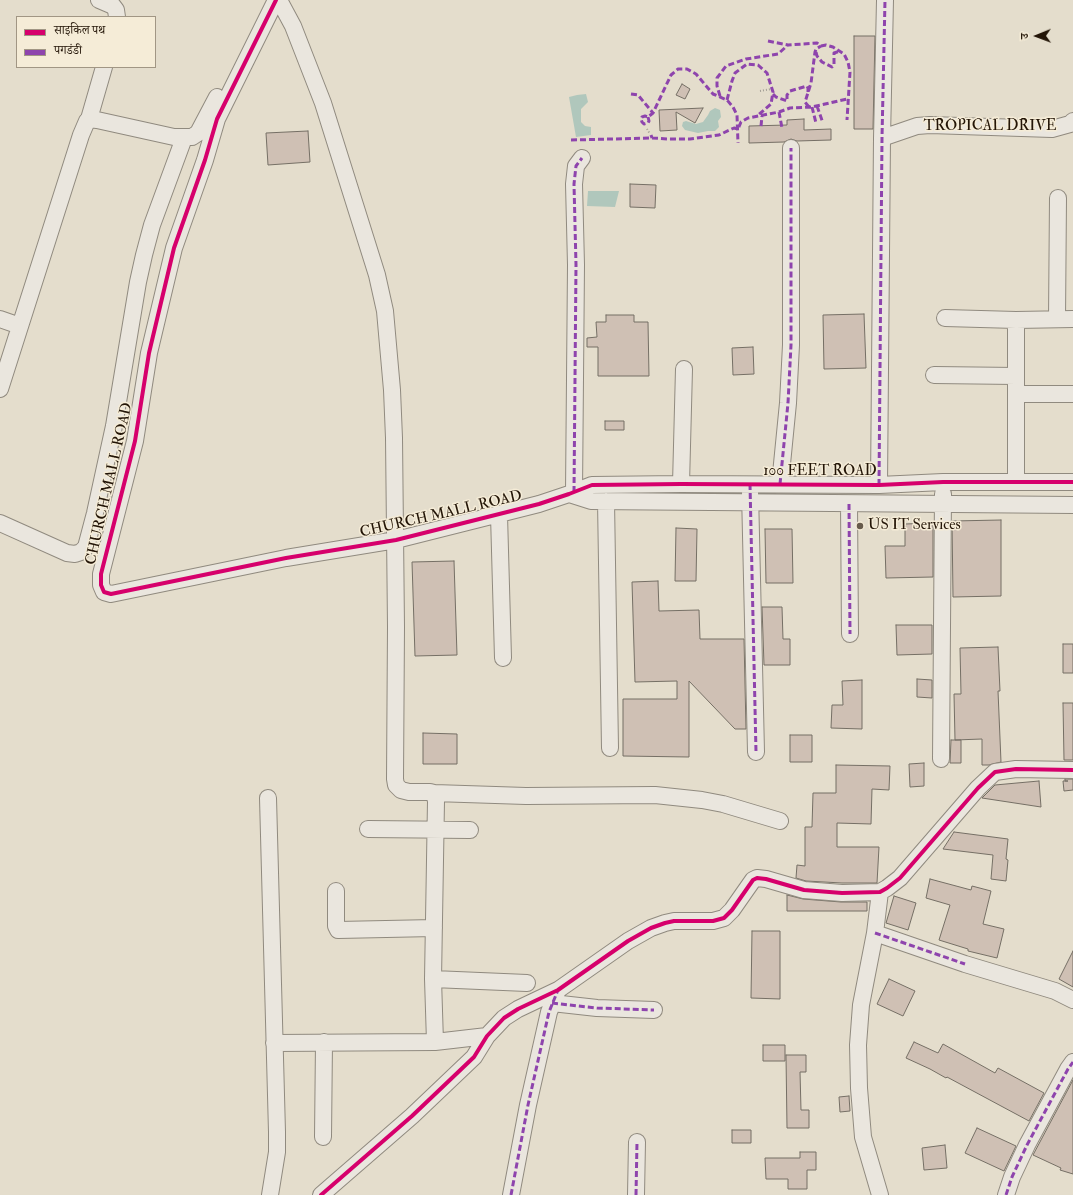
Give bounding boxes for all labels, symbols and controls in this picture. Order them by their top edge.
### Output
legend [16,16,156,68]
north arrow [1017,16,1057,56]
text: साइकिल पथ [54,23,105,38]
text: उ [1018,33,1031,39]
text: पगडंडी [54,43,82,58]
street label: TROPICAL DRIVE [923,118,1057,136]
street label: CHURCH MALL ROAD [83,401,137,567]
street label: 100 FEET ROAD [763,463,877,481]
street label: CHURCH MALL ROAD [358,488,524,542]
place label: US IT Services [868,517,961,535]
marker: US IT Services [855,521,865,531]

